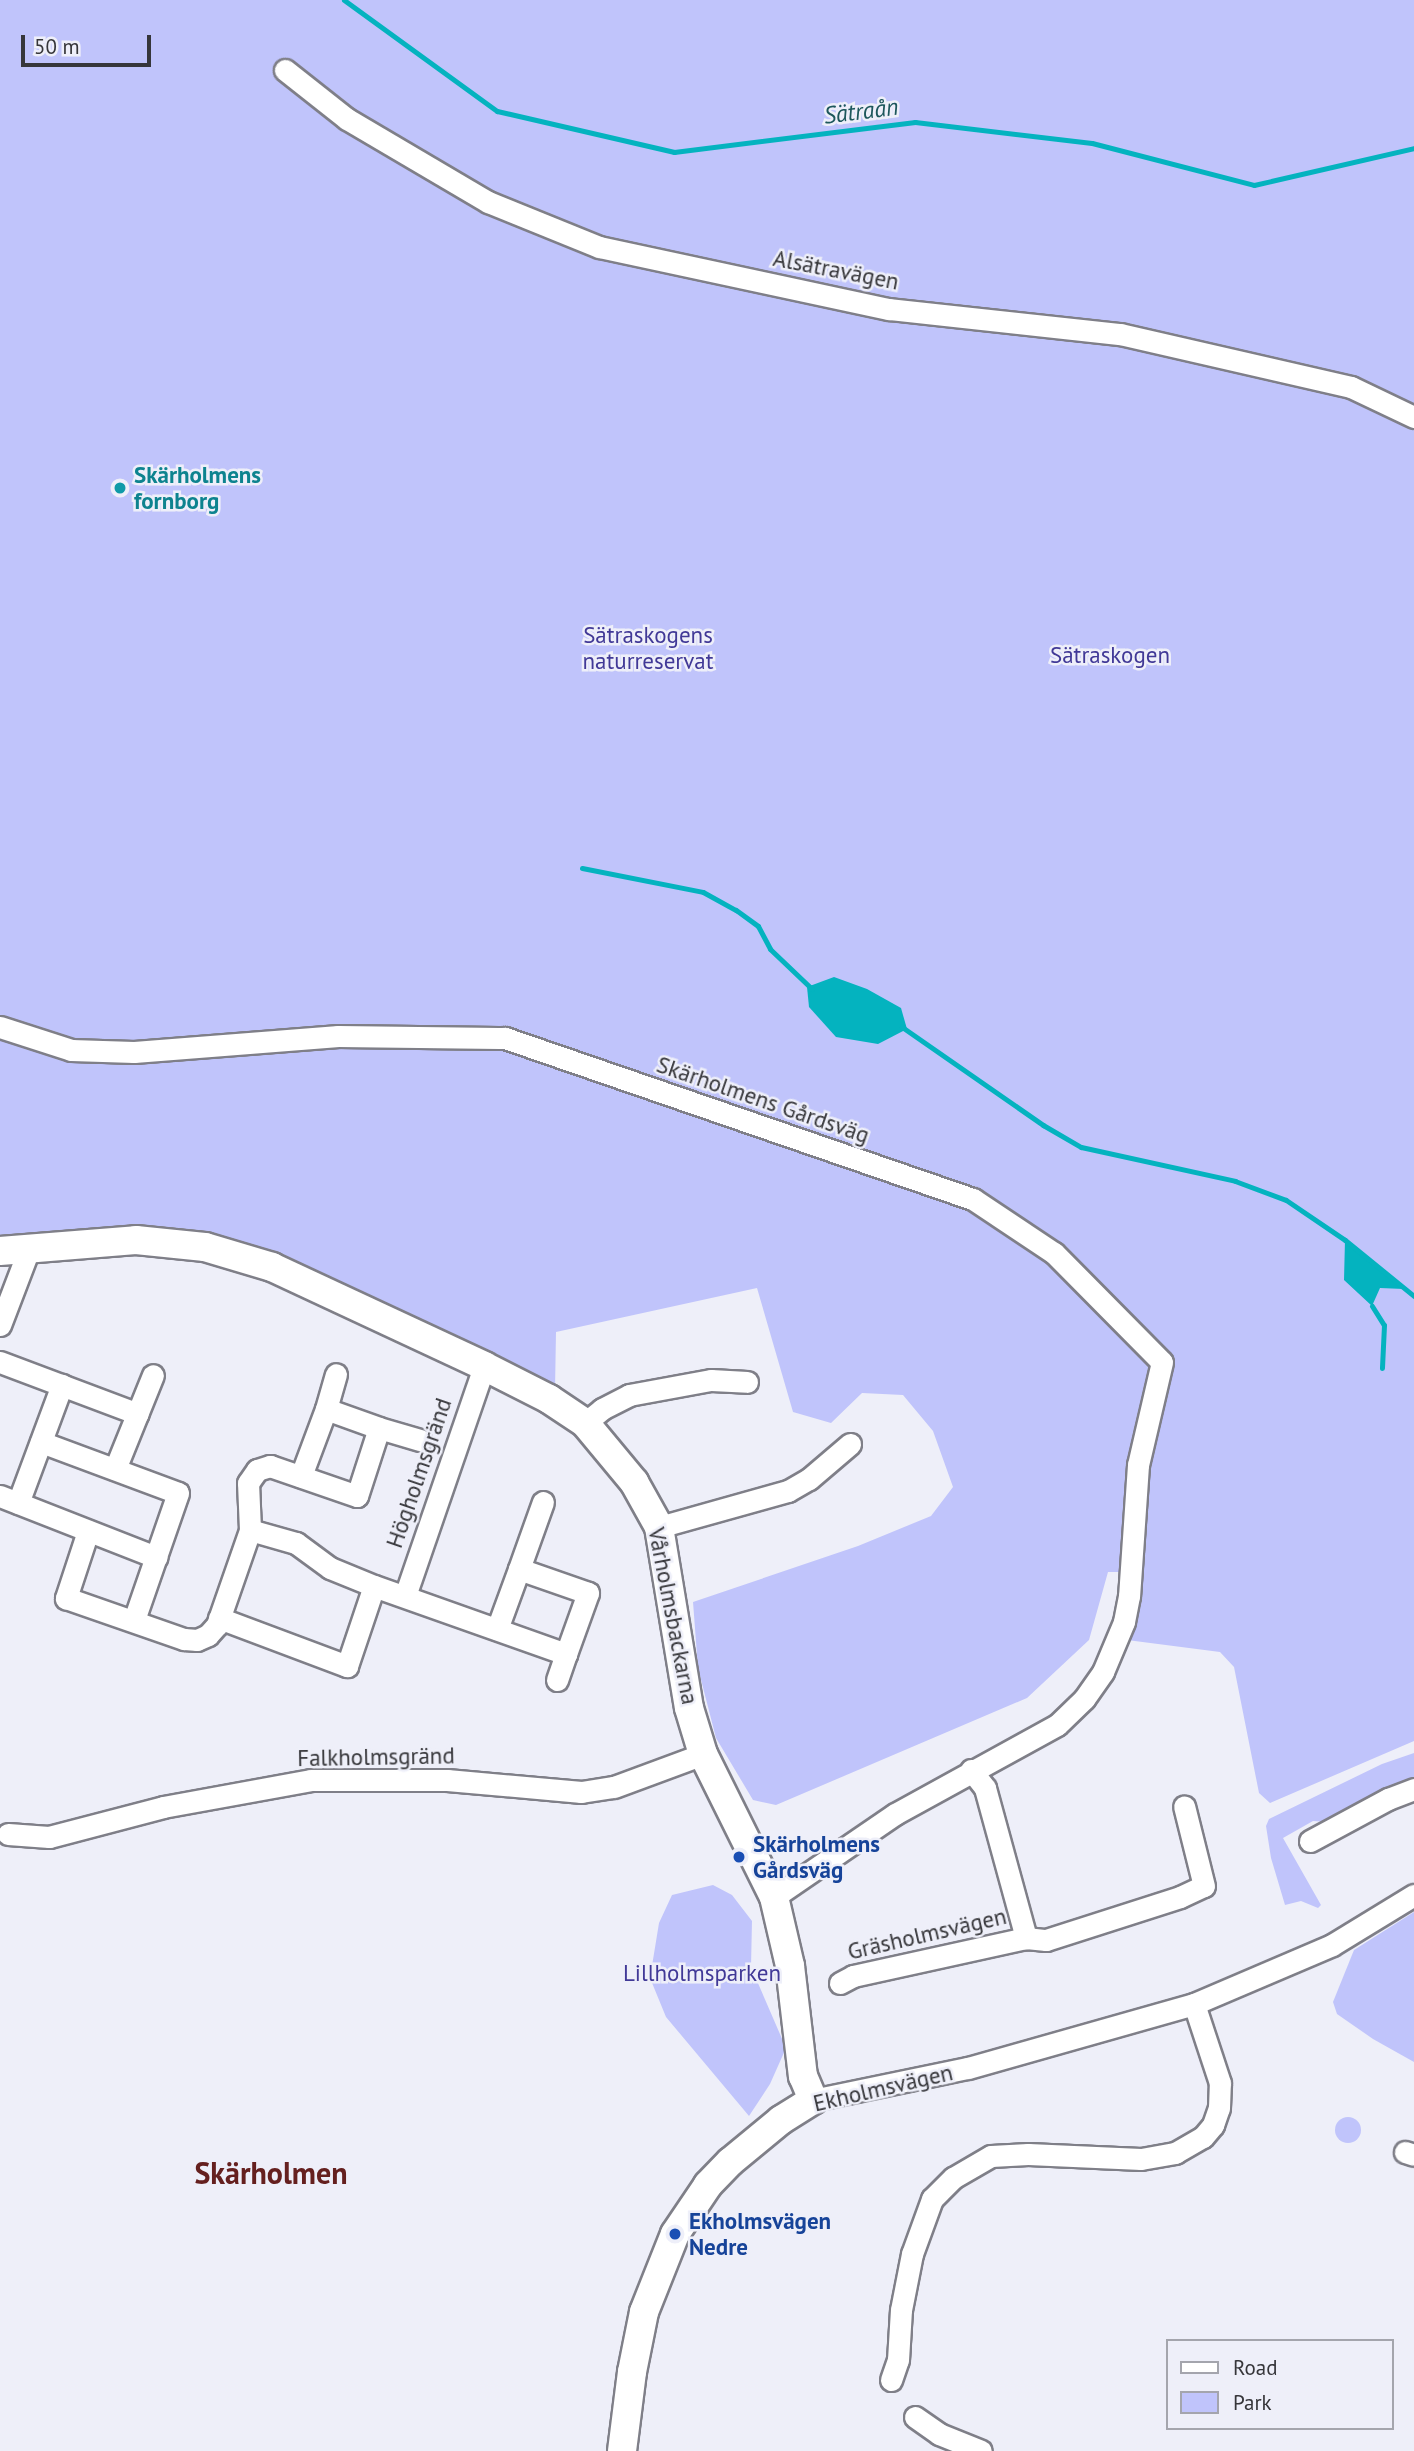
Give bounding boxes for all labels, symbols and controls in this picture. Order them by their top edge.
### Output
scale bar [24,21,154,65]
text: 50 m [34,33,80,60]
water label: Sätraån [822,92,900,130]
street label: Alsätravägen [771,244,901,296]
place label: Skärholmens fornborg [134,461,261,515]
marker: Skärholmens fornborg [112,480,128,496]
park label: Sätraskogens naturreservat [583,621,713,675]
park label: Sätraskogen [1050,641,1170,669]
street label: Skärholmens Gårdsväg [653,1051,873,1149]
street label: Högholmsgränd [380,1394,458,1552]
street label: Vårholmsbackarna [642,1525,704,1707]
street label: Falkholmsgränd [297,1742,455,1772]
place label: Skärholmens Gårdsväg [753,1830,880,1884]
marker: Skärholmens Gårdsväg [731,1849,747,1865]
street label: Gräsholmsvägen [845,1902,1009,1966]
park label: Lillholmsparken [623,1959,781,1987]
street label: Ekholmsvägen [811,2059,955,2117]
district label: Skärholmen [194,2155,348,2191]
place label: Ekholmsvägen Nedre [689,2207,831,2261]
marker: Ekholmsvägen Nedre [667,2226,683,2242]
legend [1166,2339,1393,2430]
text: Road [1233,2354,1277,2381]
text: Park [1233,2389,1272,2416]

